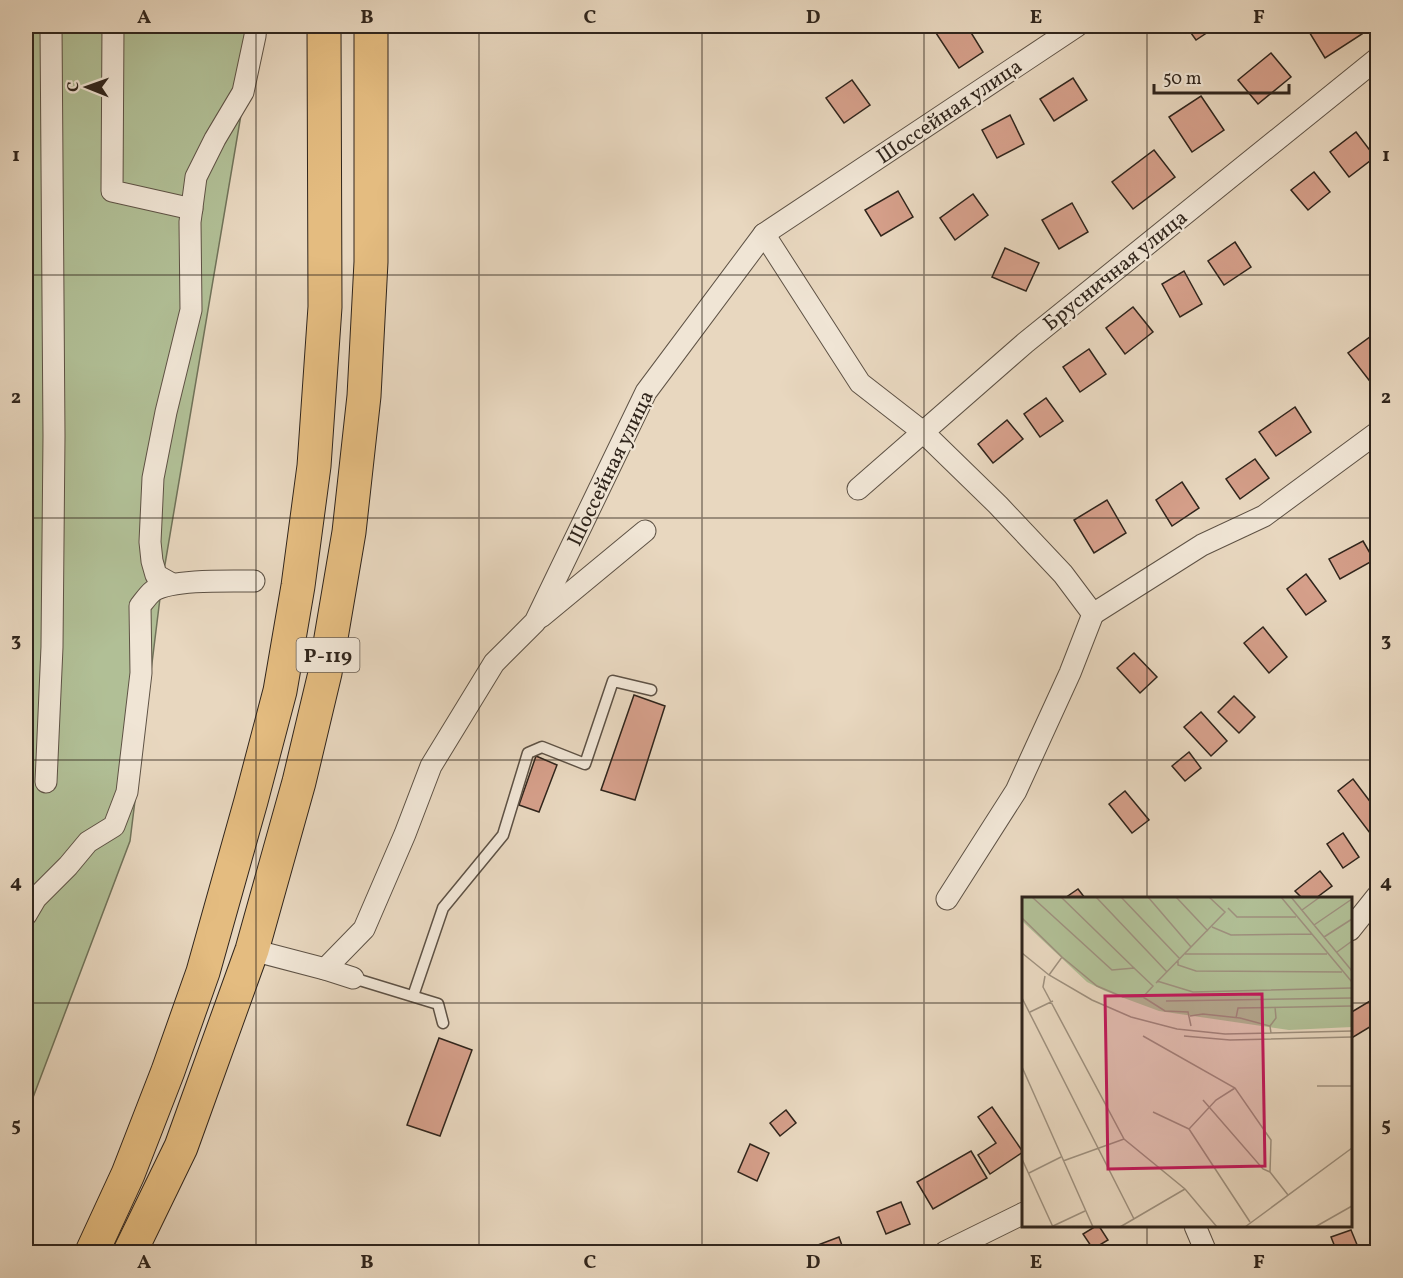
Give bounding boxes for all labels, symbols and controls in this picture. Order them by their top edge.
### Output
text: A [137,4,151,32]
text: B [360,4,374,32]
text: C [584,4,597,32]
text: D [806,4,820,32]
text: E [1030,4,1042,32]
text: F [1253,4,1265,32]
street label: Шоссейная улица [871,53,1028,172]
north arrow [57,57,117,117]
scale bar [1154,57,1289,95]
text: 50 m [1163,67,1202,92]
text: С [63,81,85,92]
text: 1 [12,142,20,170]
text: 1 [1382,142,1390,170]
street label: Брусничная улица [1038,204,1194,339]
text: 2 [11,384,21,412]
text: 2 [1381,384,1391,412]
street label: Шоссейная улица [561,386,662,551]
text: 3 [11,627,21,655]
text: 3 [1381,627,1391,655]
road number: Р-119 [296,638,360,672]
text: 4 [10,869,22,897]
text: 4 [1380,869,1392,897]
inset map [1022,897,1352,1227]
text: 5 [11,1112,21,1140]
text: 5 [1381,1112,1391,1140]
text: A [137,1249,151,1277]
text: B [360,1249,374,1277]
text: C [584,1249,597,1277]
text: D [806,1249,820,1277]
text: E [1030,1249,1042,1277]
text: F [1253,1249,1265,1277]

